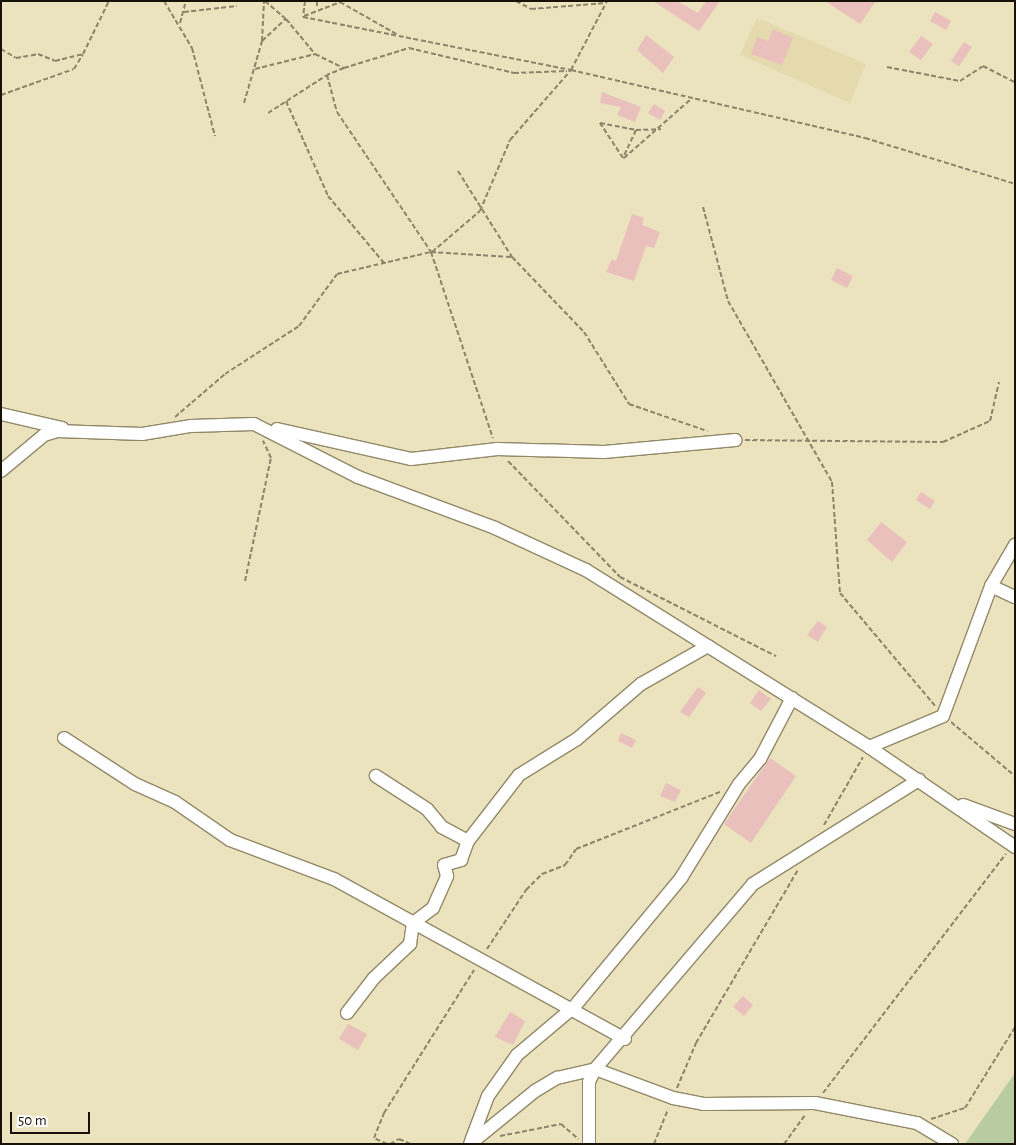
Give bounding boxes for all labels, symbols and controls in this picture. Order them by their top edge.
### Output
scale bar [12,1102,92,1134]
text: 50 m [18,1113,47,1128]

